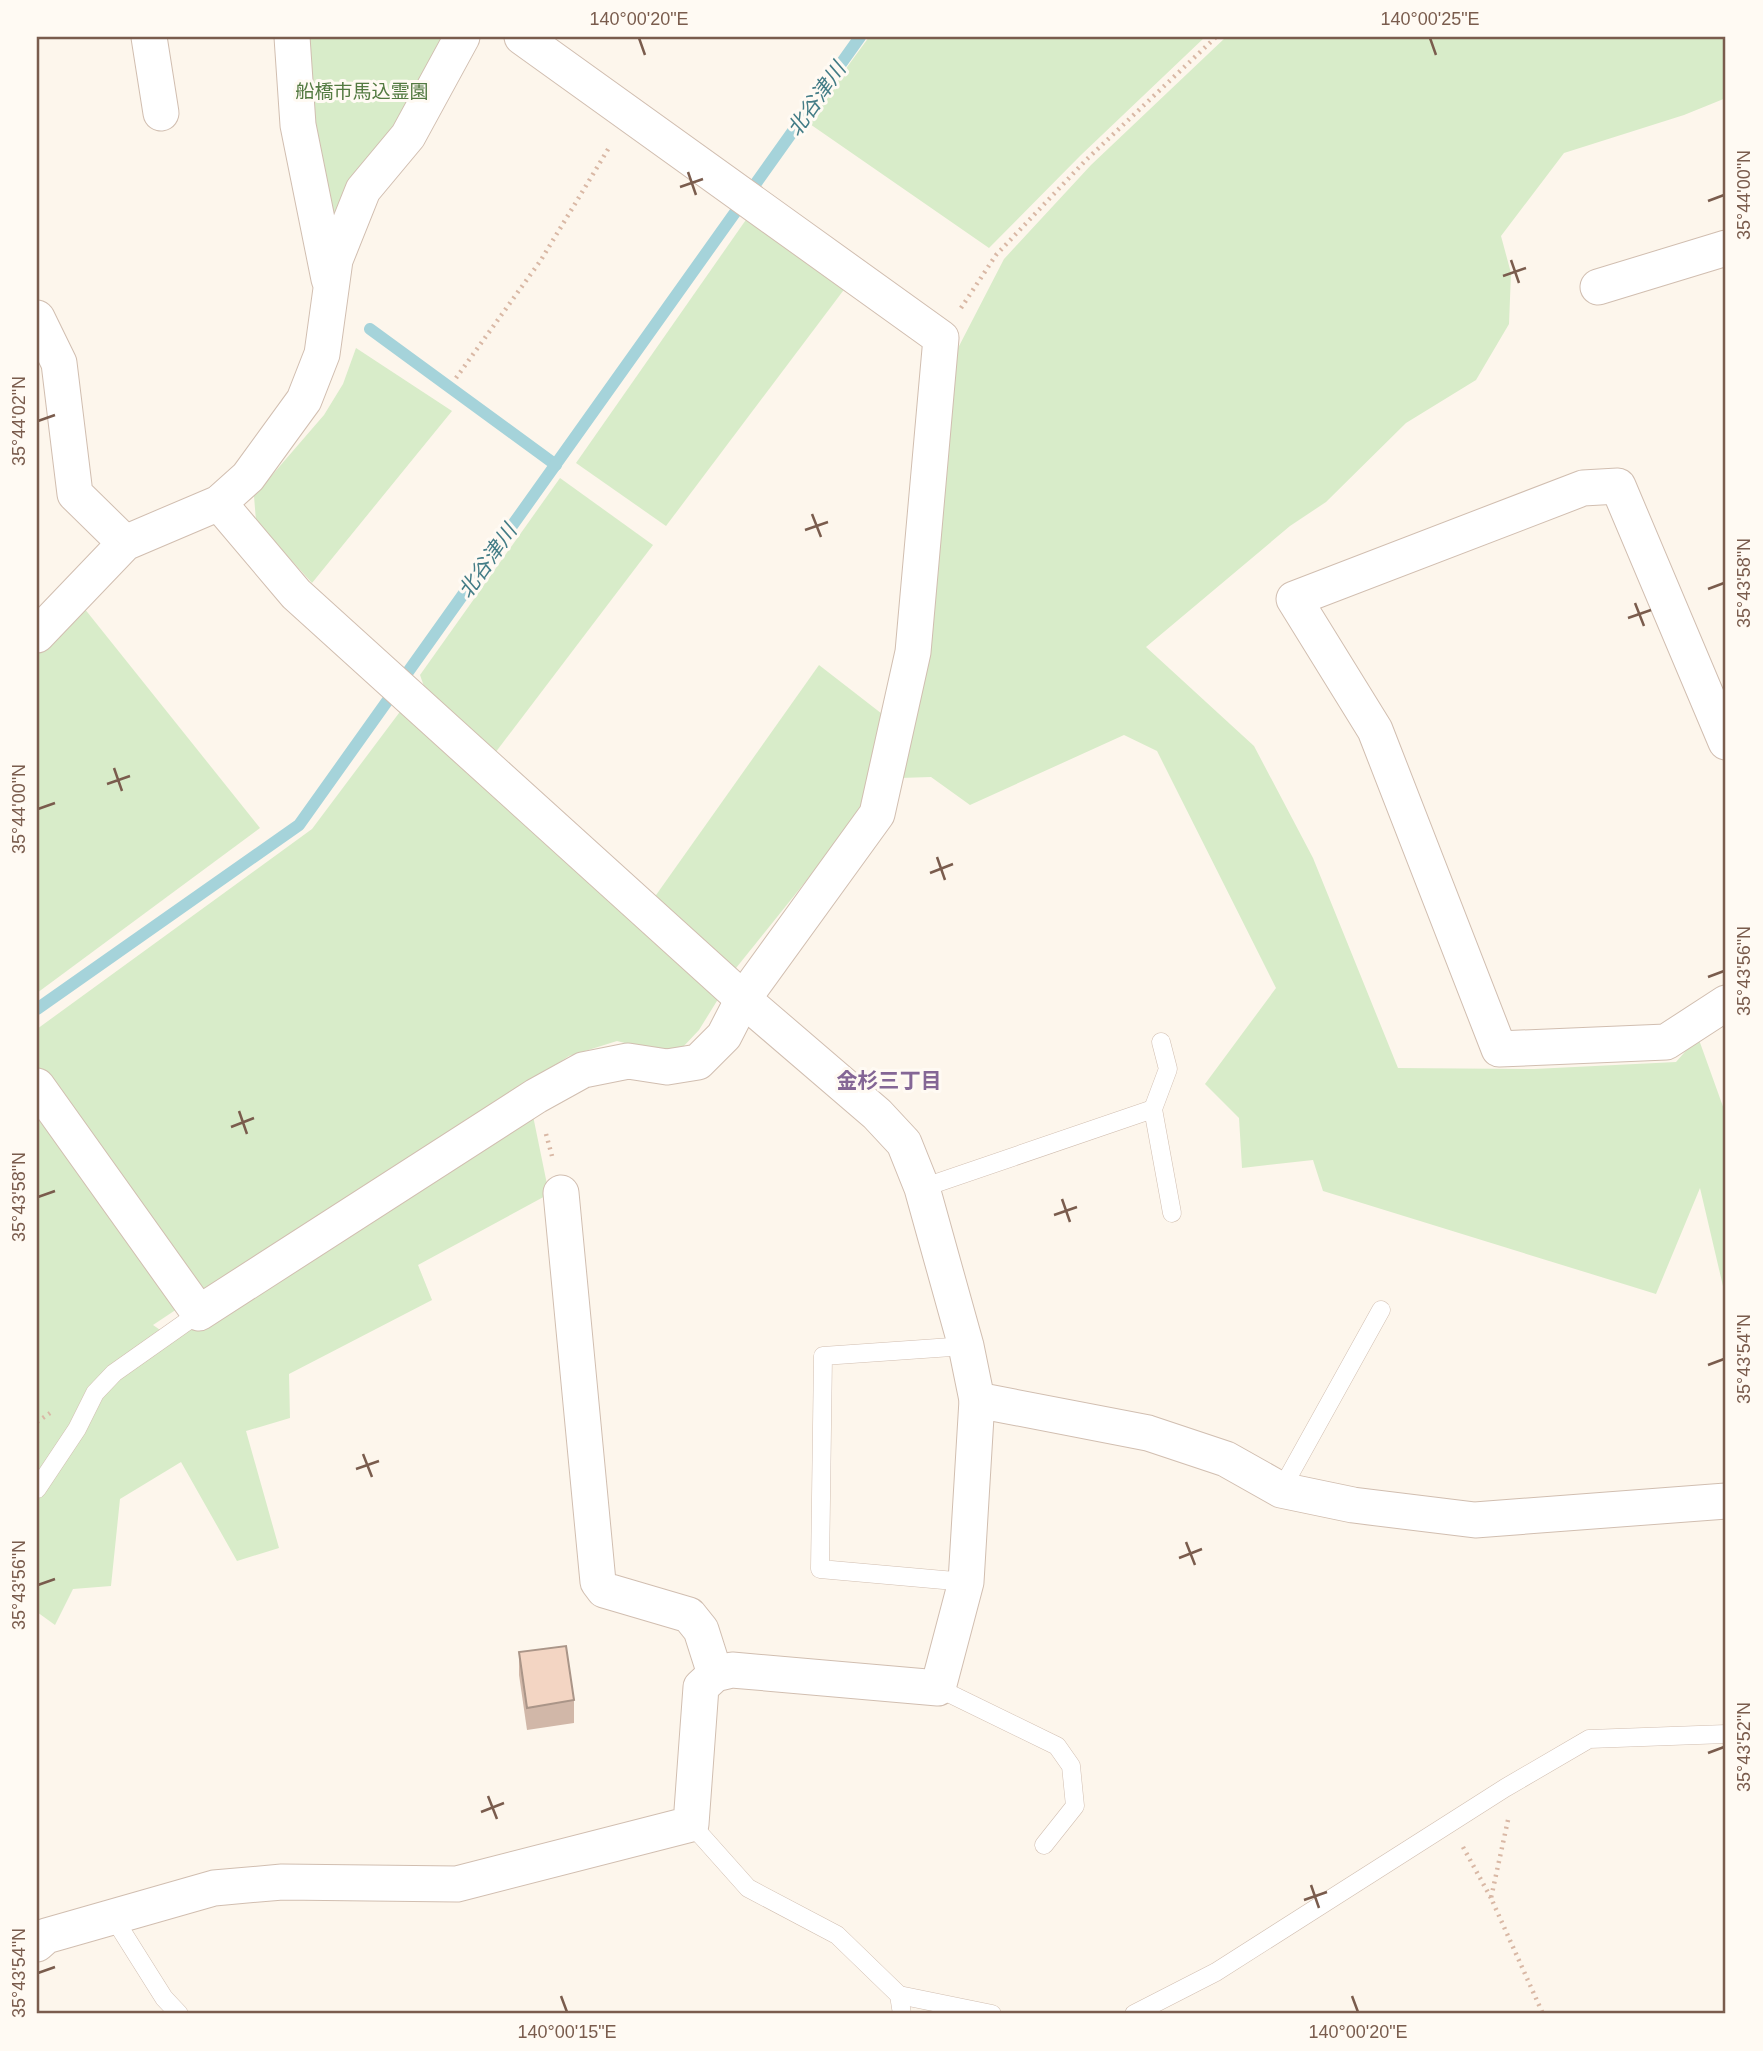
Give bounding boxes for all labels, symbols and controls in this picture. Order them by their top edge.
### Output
text: 140°00'20"E [589,9,689,29]
text: 140°00'25"E [1380,9,1480,29]
water label: 北谷津川 [782,56,851,140]
park label: 船橋市馬込霊園 [295,81,429,102]
text: 35°44'00"N [1734,150,1754,240]
text: 35°44'02"N [9,376,29,466]
water label: 北谷津川 [453,518,522,602]
text: 35°43'58"N [1734,538,1754,628]
text: 35°44'00"N [9,764,29,854]
text: 35°43'56"N [1734,926,1754,1016]
district label: 金杉三丁目 [837,1069,942,1092]
text: 35°43'58"N [9,1152,29,1242]
text: 35°43'54"N [1734,1314,1754,1404]
text: 35°43'56"N [9,1540,29,1630]
text: 35°43'52"N [1734,1702,1754,1792]
text: 35°43'54"N [9,1928,29,2018]
text: 140°00'15"E [517,2022,617,2042]
text: 140°00'20"E [1308,2022,1408,2042]

